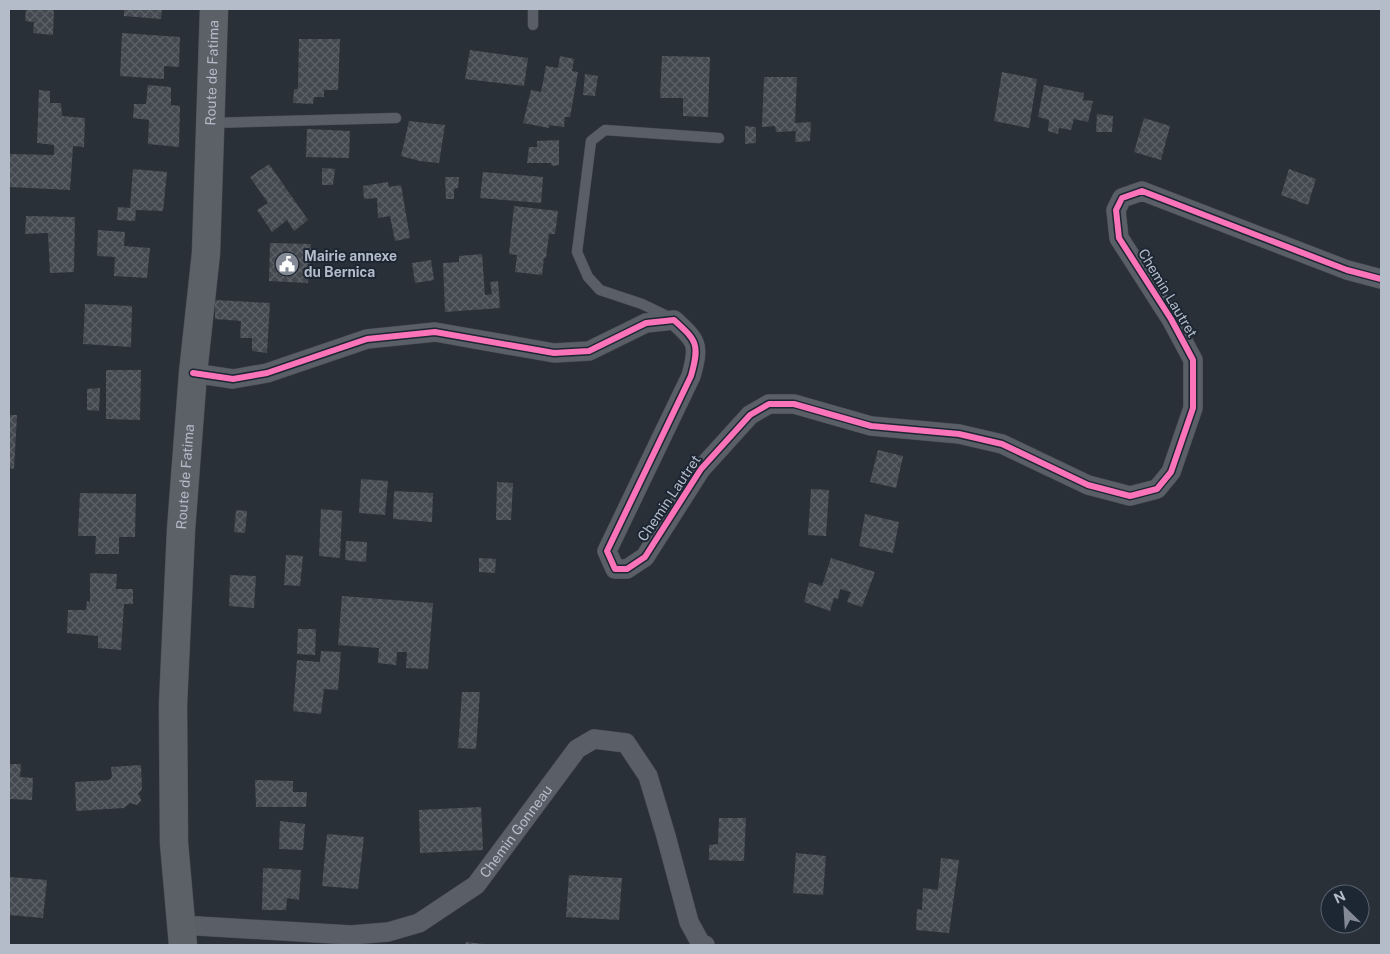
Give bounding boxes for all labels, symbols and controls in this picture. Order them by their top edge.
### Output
street label: Route de Fatima [202,20,222,126]
street label: Chemin Lautret [1135,246,1201,340]
place label: Mairie annexe du Bernica [304,248,397,280]
public building icon: Mairie annexe du Bernica [274,251,300,277]
street label: Route de Fatima [173,423,197,530]
street label: Chemin Lautret [634,452,704,544]
street label: Chemin Gonneau [476,782,555,881]
north arrow [1320,884,1370,934]
text: N [1331,888,1348,907]

